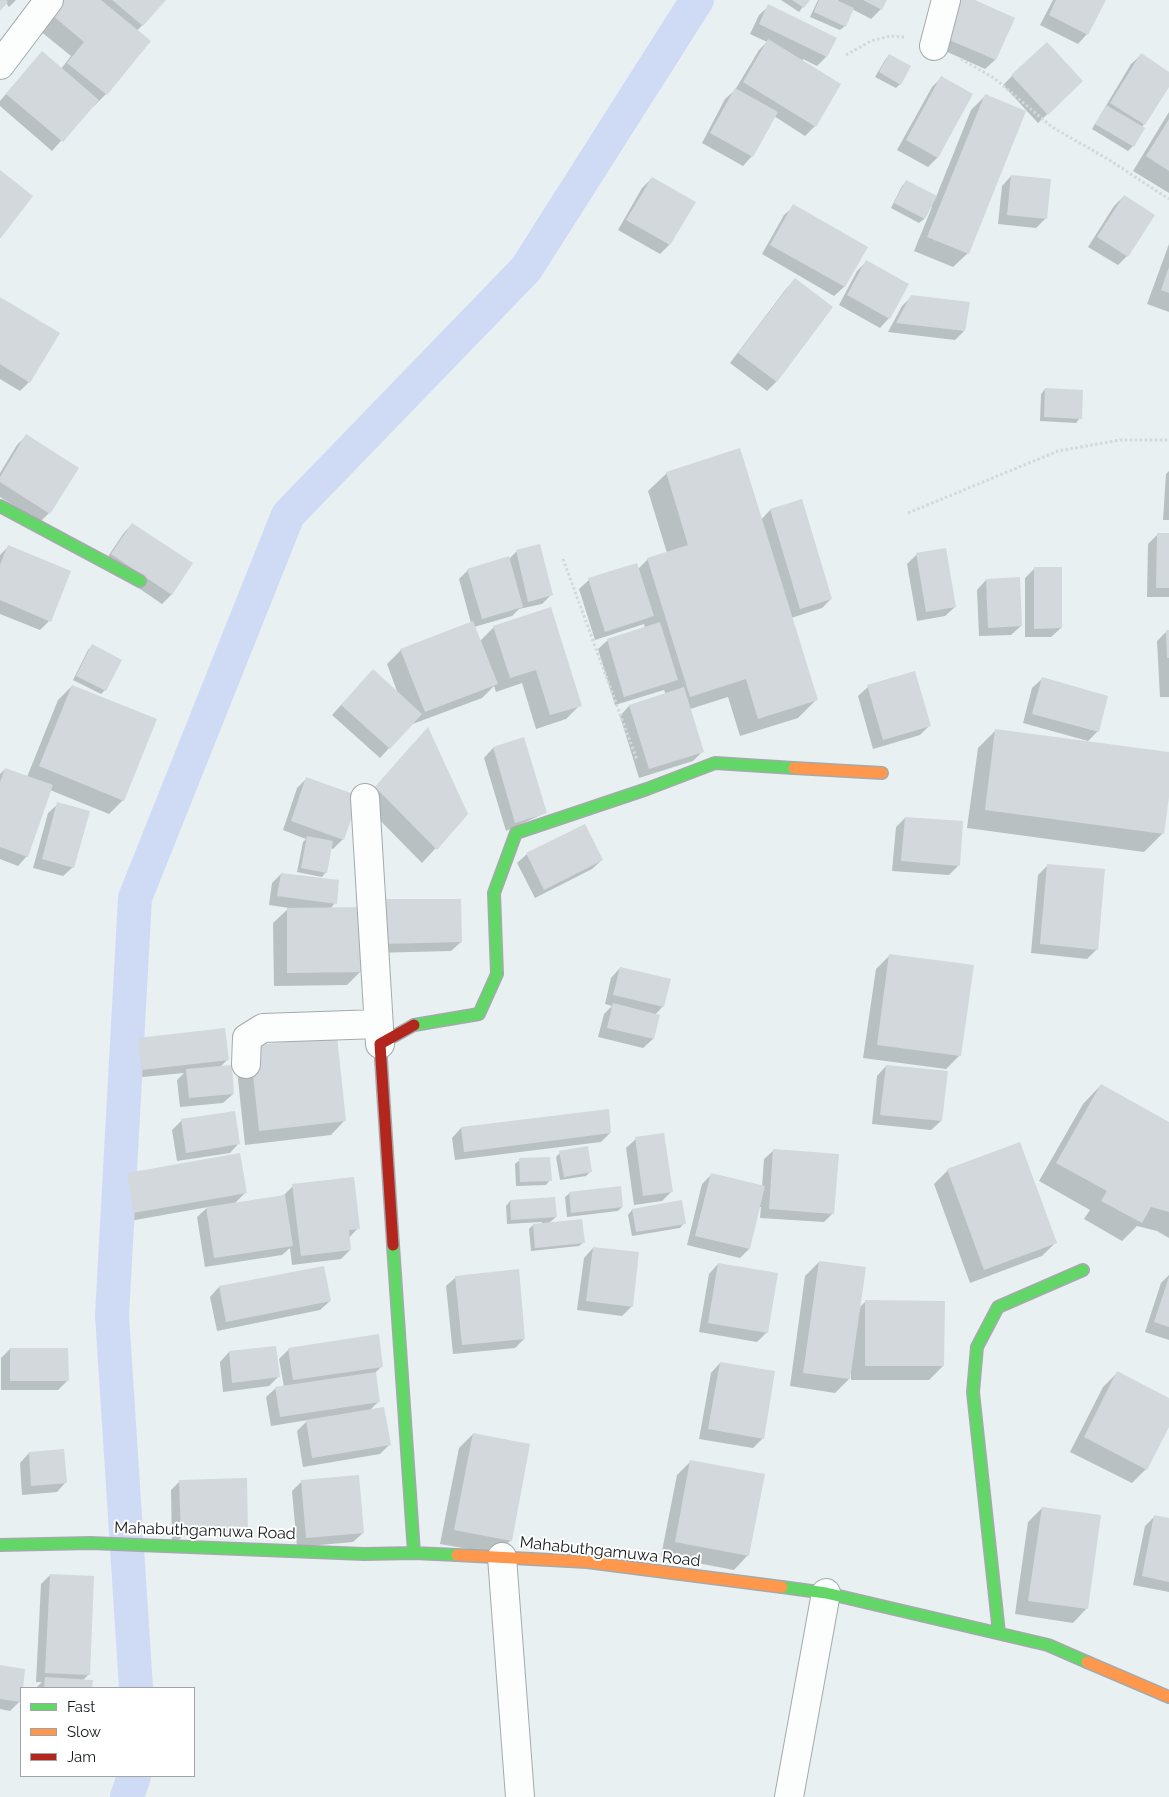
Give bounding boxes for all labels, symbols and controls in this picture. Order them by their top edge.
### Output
street label: Mahabuthgamuwa Road [114,1518,296,1544]
street label: Mahabuthgamuwa Road [519,1533,701,1571]
legend [20,1687,195,1777]
text: Fast [67,1698,95,1716]
text: Slow [67,1723,101,1741]
text: Jam [67,1748,96,1766]

